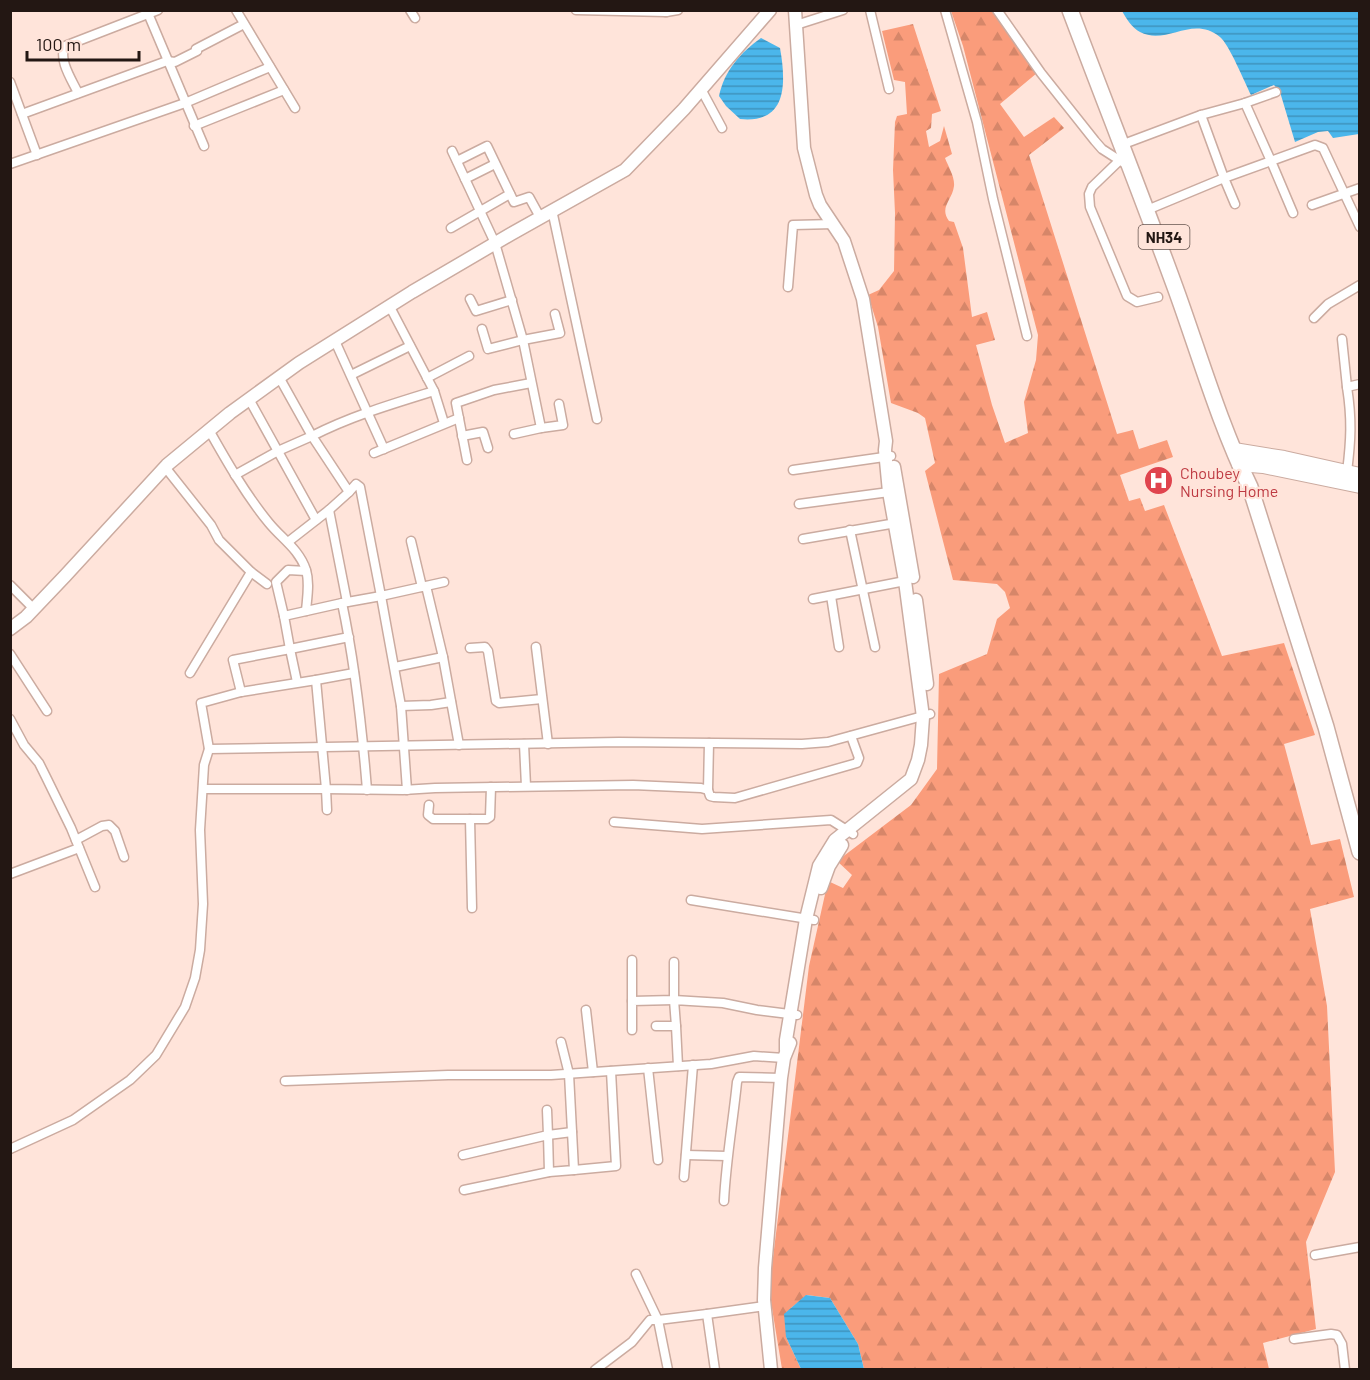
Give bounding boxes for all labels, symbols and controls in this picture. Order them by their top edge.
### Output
scale bar [27,24,140,62]
text: 100 m [36,33,81,55]
road number: NH34 [1138,225,1190,249]
place label: Choubey Nursing Home [1180,463,1278,500]
hospital icon: Choubey Nursing Home [1143,465,1175,497]

